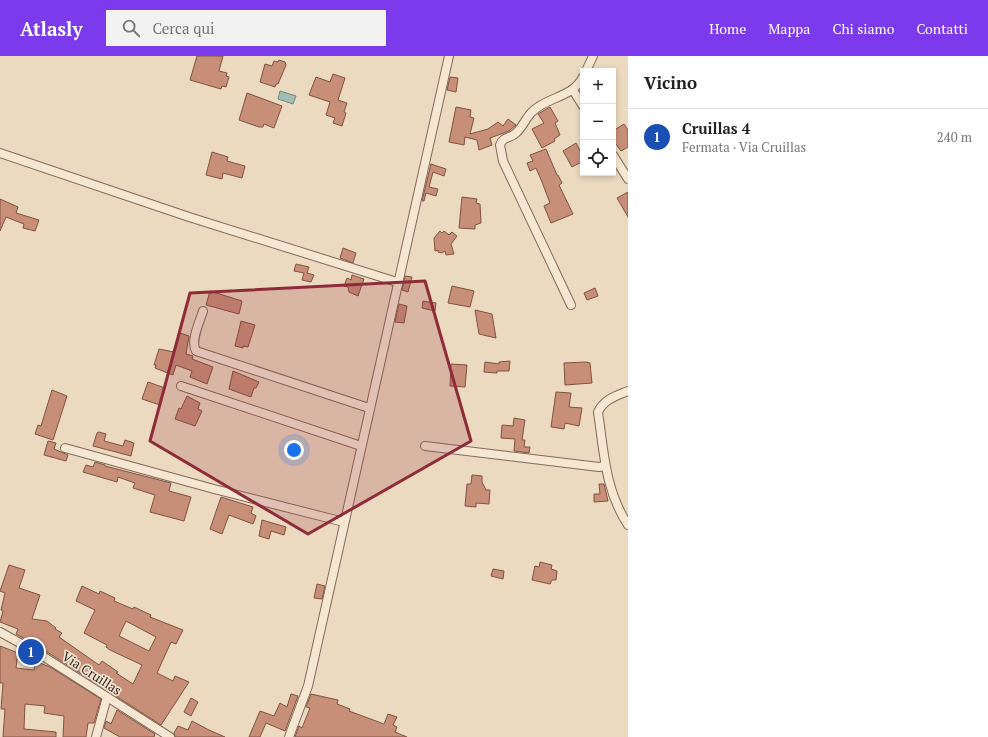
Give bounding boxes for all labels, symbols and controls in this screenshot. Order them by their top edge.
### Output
search box [106,10,386,46]
text: Atlasly [20,16,82,41]
icon: search [120,17,142,39]
text: Cerca qui [152,18,215,38]
text: Home [709,19,746,38]
text: Mappa [768,19,810,38]
text: Chi siamo [832,19,894,38]
text: Contatti [916,19,968,38]
map controls [580,68,616,176]
button: + [580,68,616,104]
text: Vicino [644,71,697,94]
button: − [580,104,616,140]
text: Cruillas 4 [682,118,750,138]
text: 1 [653,128,661,146]
text: 240 m [937,128,972,146]
text: Fermata · Via Cruillas [682,138,806,156]
button: locate [580,140,616,176]
your location [284,440,304,460]
pin: 1 [18,637,44,667]
street label: Via Cruillas [59,647,125,699]

